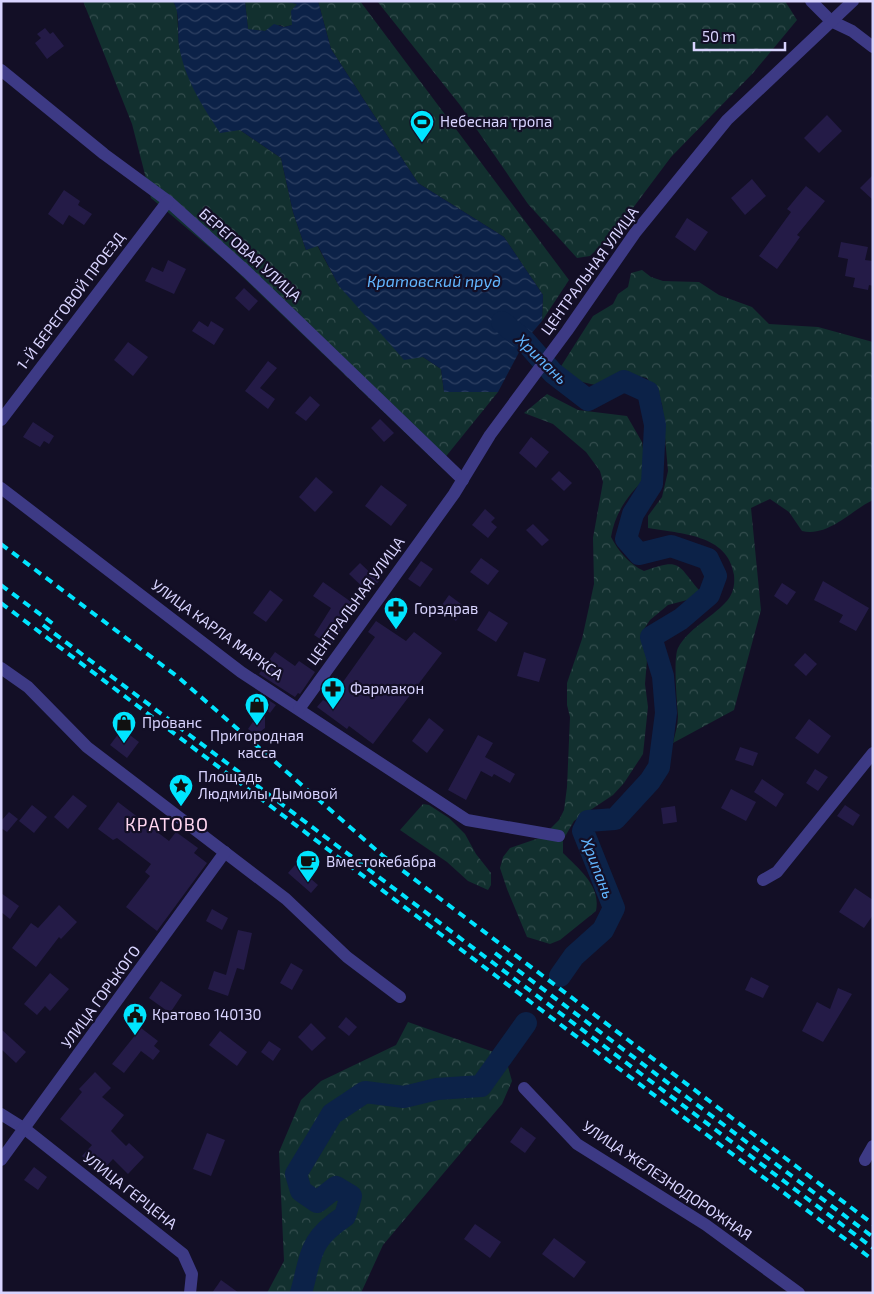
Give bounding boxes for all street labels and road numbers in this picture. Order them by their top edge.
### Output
street label: ЦЕНТРАЛЬНАЯ УЛИЦА [537,202,642,338]
street label: БЕРЕГОВАЯ УЛИЦА [196,204,306,305]
street label: 1-Й БЕРЕГОВОЙ ПРОЕЗД [13,228,128,373]
street label: ЦЕНТРАЛЬНАЯ УЛИЦА [303,532,408,668]
street label: УЛИЦА КАРЛА МАРКСА [148,575,288,683]
street label: УЛИЦА ГОРЬКОГО [57,941,144,1051]
street label: УЛИЦА ЖЕЛЕЗНОДОРОЖНАЯ [579,1117,756,1244]
street label: УЛИЦА ГЕРЦЕНА [80,1148,182,1233]

